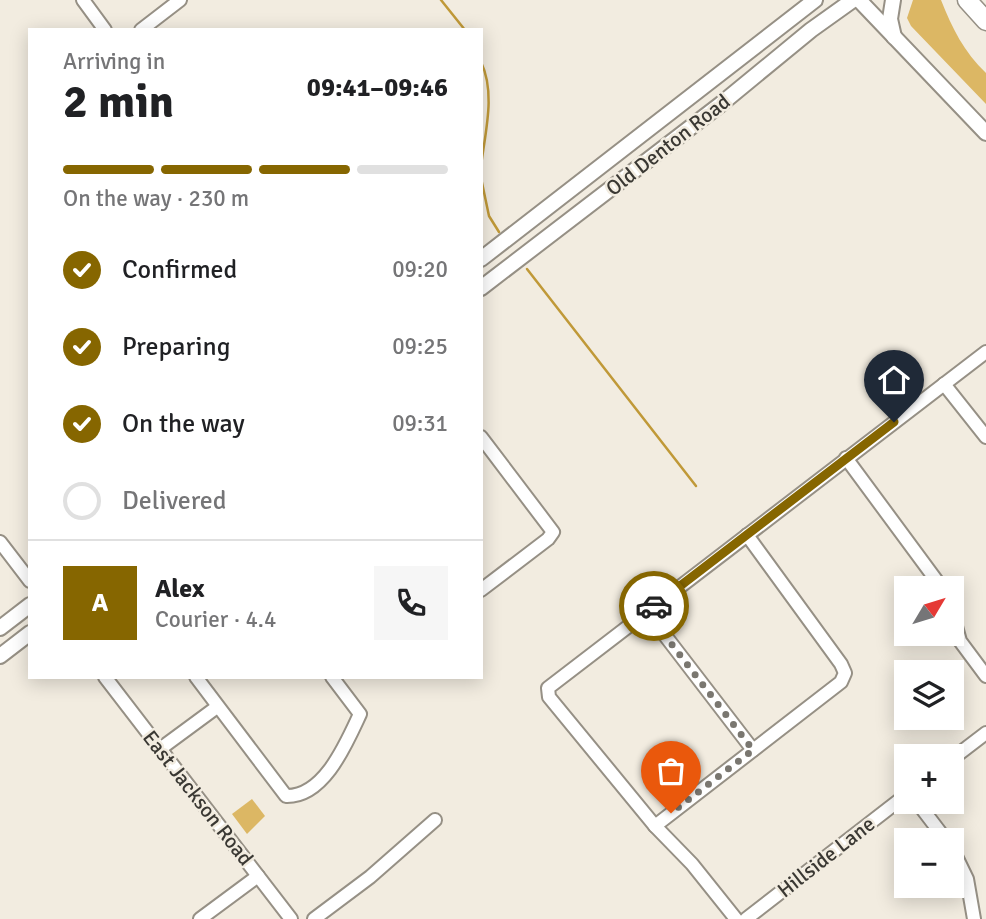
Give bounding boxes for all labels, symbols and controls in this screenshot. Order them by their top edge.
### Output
text: Arriving in [63,47,165,76]
text: 09:41–09:46 [307,72,448,104]
text: 2 min [63,74,174,130]
street label: Old Denton Road [601,88,735,202]
text: On the way · 230 m [63,184,249,213]
icon: check [63,251,101,289]
text: Confirmed [122,254,237,286]
text: 09:20 [392,255,448,284]
icon: check [63,328,101,366]
text: Preparing [122,331,230,363]
text: 09:25 [392,332,448,361]
pin [864,350,924,422]
icon: home [875,361,913,399]
icon: check [63,405,101,443]
text: On the way [122,408,245,440]
text: 09:31 [392,409,448,438]
text: Delivered [122,485,227,517]
button: phone [374,566,448,640]
courier [619,571,689,641]
text: Alex [155,573,205,605]
north arrow [894,576,964,646]
map controls [894,576,964,898]
text: A [92,587,108,619]
icon: car [635,587,673,625]
text: Courier · 4.4 [155,605,276,634]
button: layers [894,660,964,730]
street label: East Jackson Road [137,725,259,871]
pin [641,741,701,813]
button: + [894,744,964,814]
icon: bag [652,752,690,790]
street label: Hillside Lane [772,811,880,903]
button: − [894,828,964,898]

